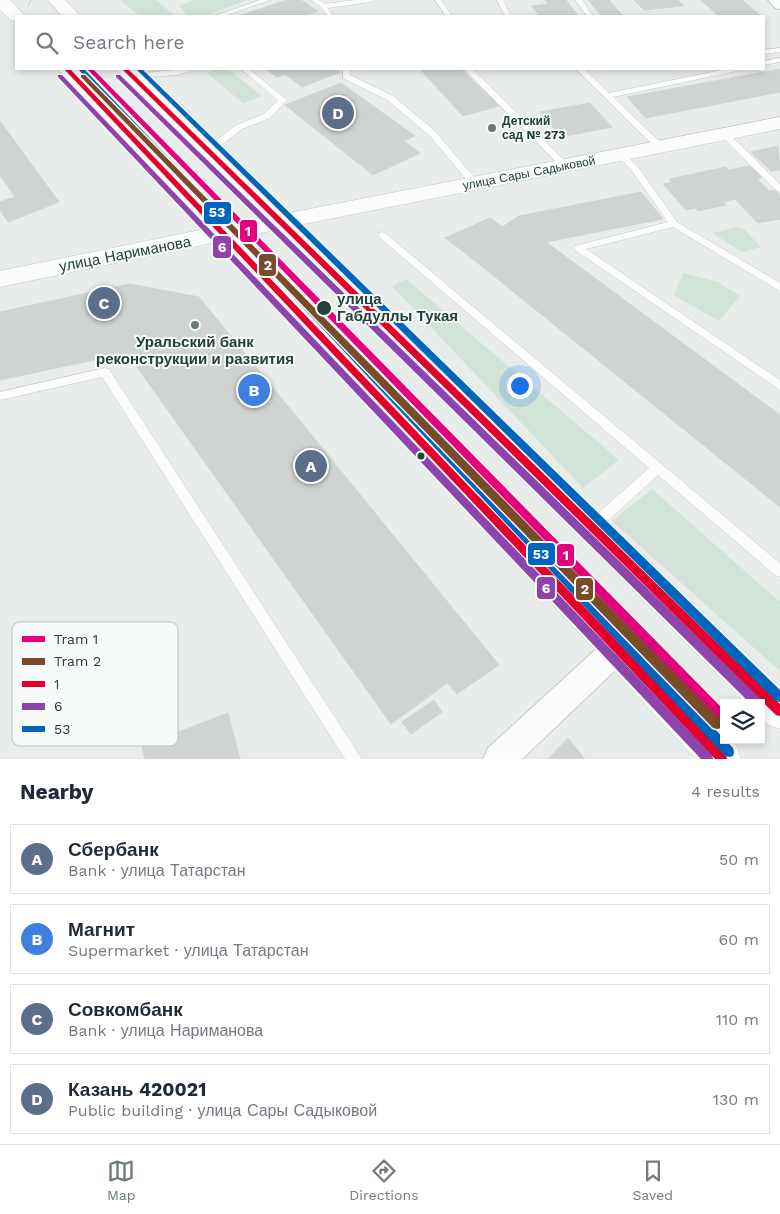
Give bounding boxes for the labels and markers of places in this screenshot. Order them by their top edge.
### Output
pin: D [322,94,354,132]
place label: Детский сад № 273 [502,114,565,142]
marker: Детский сад № 273 [486,122,498,134]
pin: C [88,284,120,322]
place label: улица Габдуллы Тукая [337,290,458,325]
marker: улица Габдуллы Тукая [315,299,333,317]
marker: Уральский банк реконструкции и развития [189,319,201,331]
place label: Уральский банк реконструкции и развития [96,333,294,368]
pin: B [238,371,270,409]
pin: A [295,447,327,485]
unlabelled marker [416,451,426,461]

